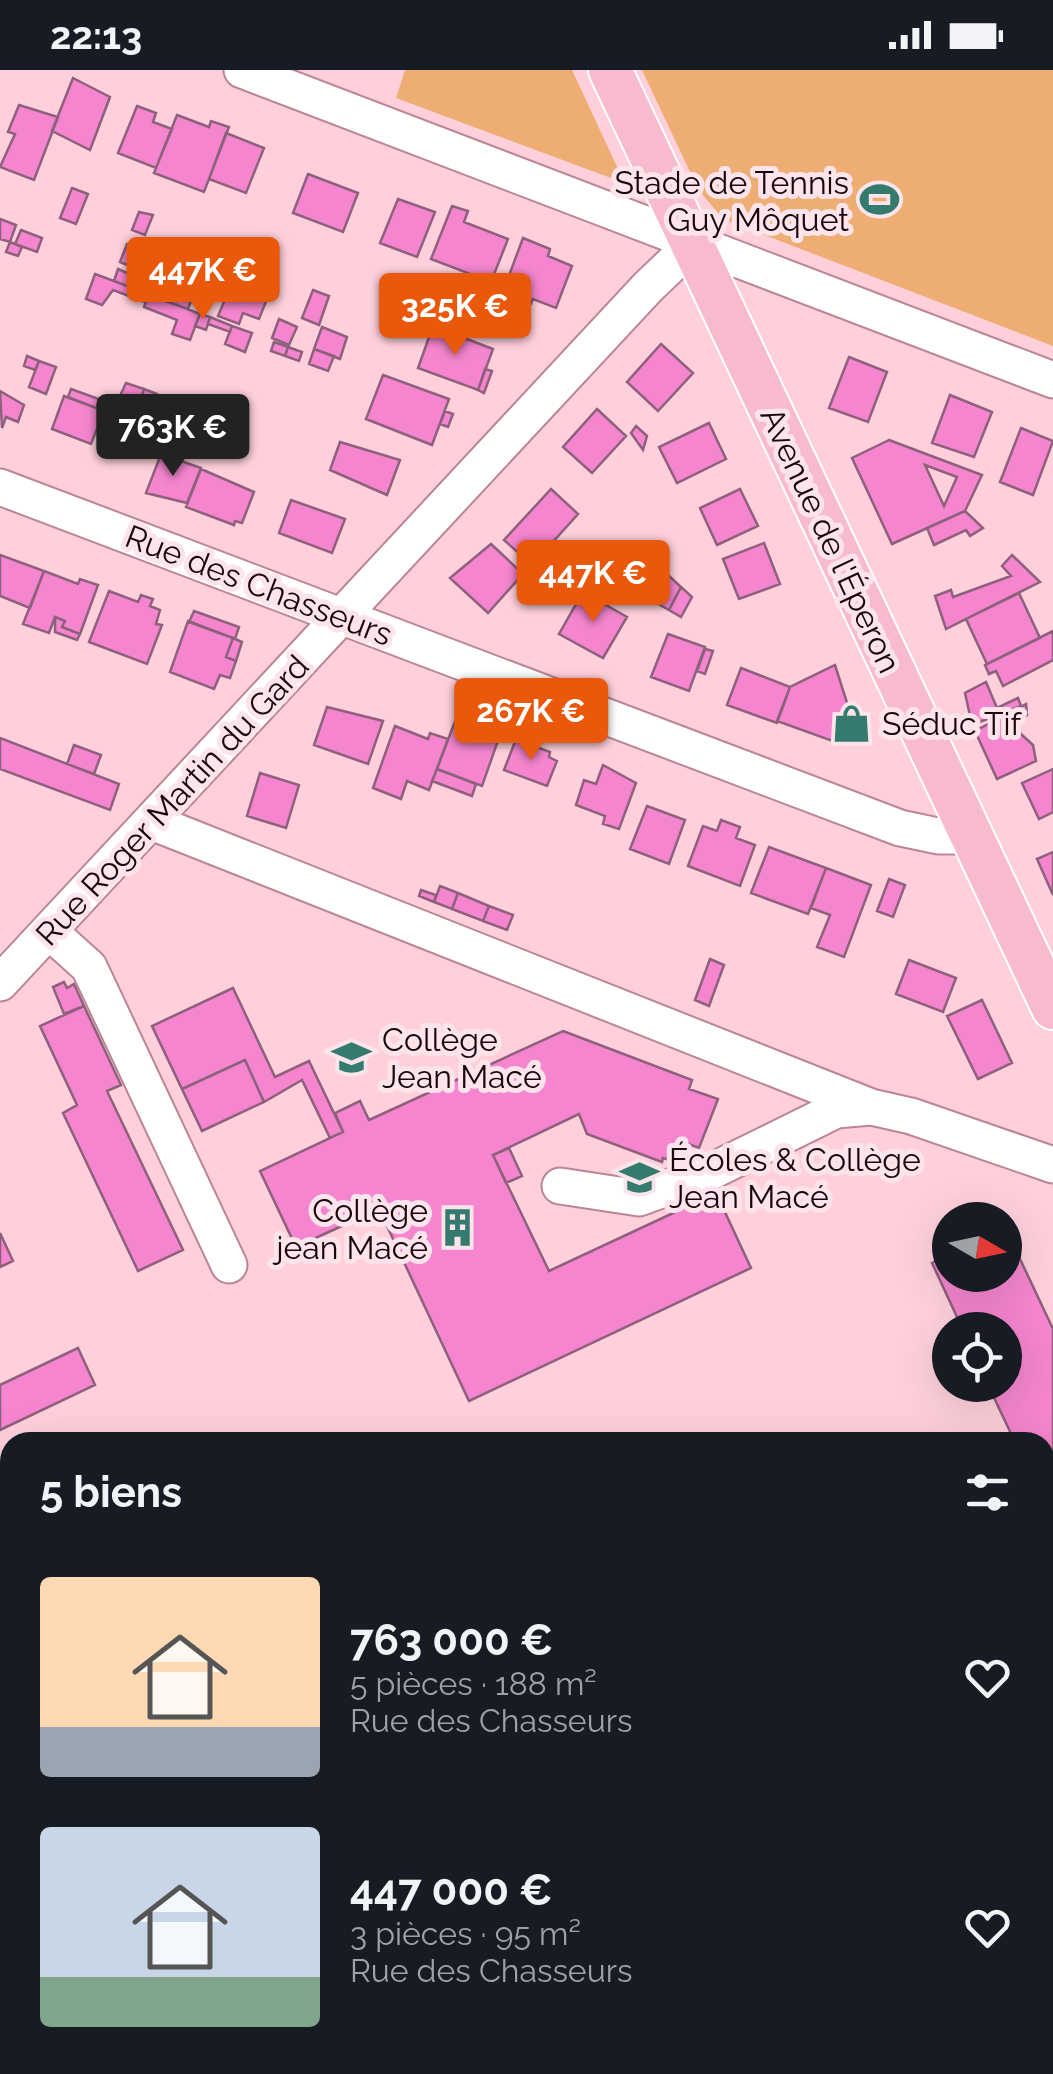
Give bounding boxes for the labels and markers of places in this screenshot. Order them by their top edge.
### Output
place label: Stade de Tennis Guy Môquet [614,164,849,238]
sports icon: Stade de Tennis Guy Môquet [858,179,900,221]
pin: 447K € [122,237,284,322]
pin: 325K € [374,273,536,358]
pin: 763K € [92,394,254,479]
pin: 447K € [512,540,674,625]
pin: 267K € [450,678,612,763]
shop icon: Séduc Tif [831,702,873,744]
place label: Séduc Tif [882,705,1022,742]
place label: Collège Jean Macé [382,1021,542,1095]
school or university icon: Collège Jean Macé [331,1036,373,1078]
place label: Écoles & Collège Jean Macé [669,1141,921,1215]
school or university icon: Écoles & Collège Jean Macé [618,1156,660,1198]
place label: Collège jean Macé [272,1192,428,1266]
building icon: Collège jean Macé [437,1207,479,1249]

